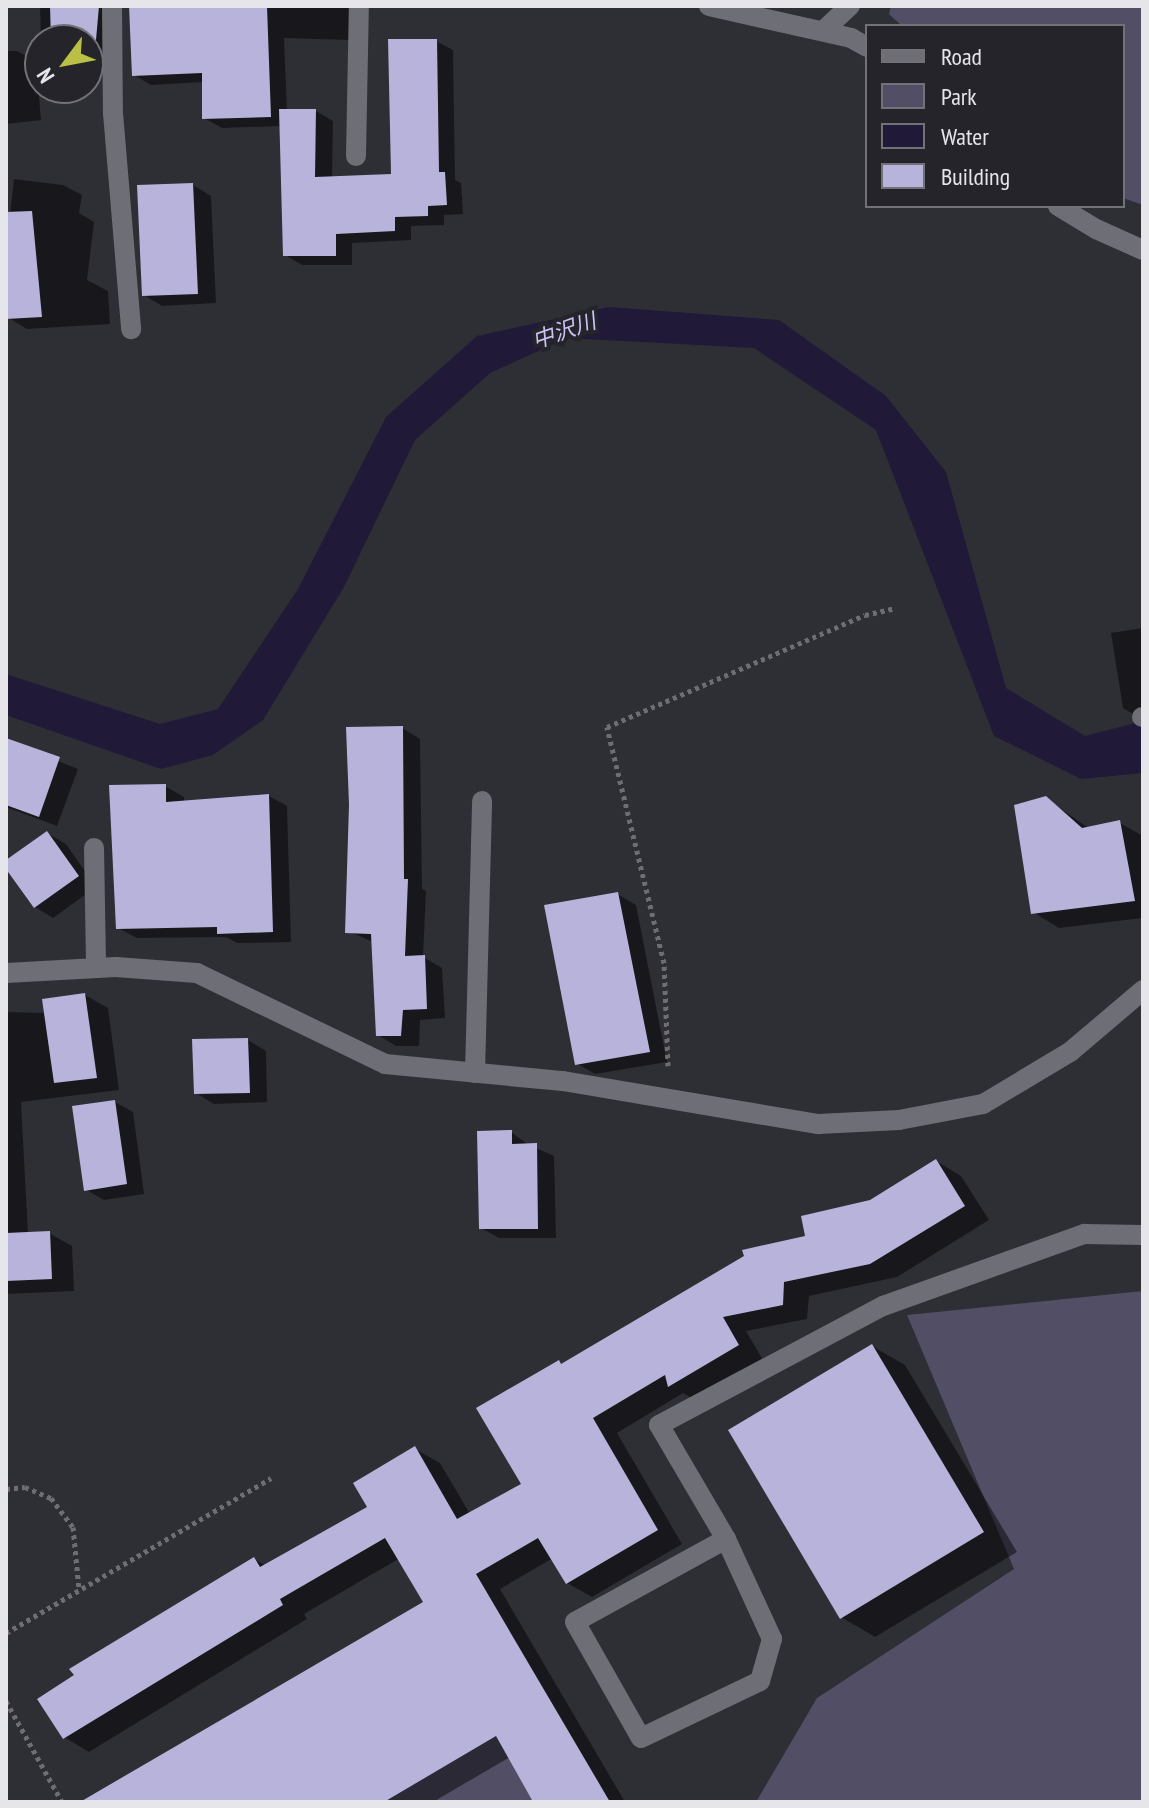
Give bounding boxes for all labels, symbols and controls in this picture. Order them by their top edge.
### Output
north arrow [24,24,104,104]
legend [865,24,1125,208]
text: Road [941,41,982,72]
text: N [30,63,60,88]
text: Park [941,81,977,112]
text: Water [941,121,989,152]
text: Building [941,161,1010,192]
water label: 中沢川 [529,308,599,354]

